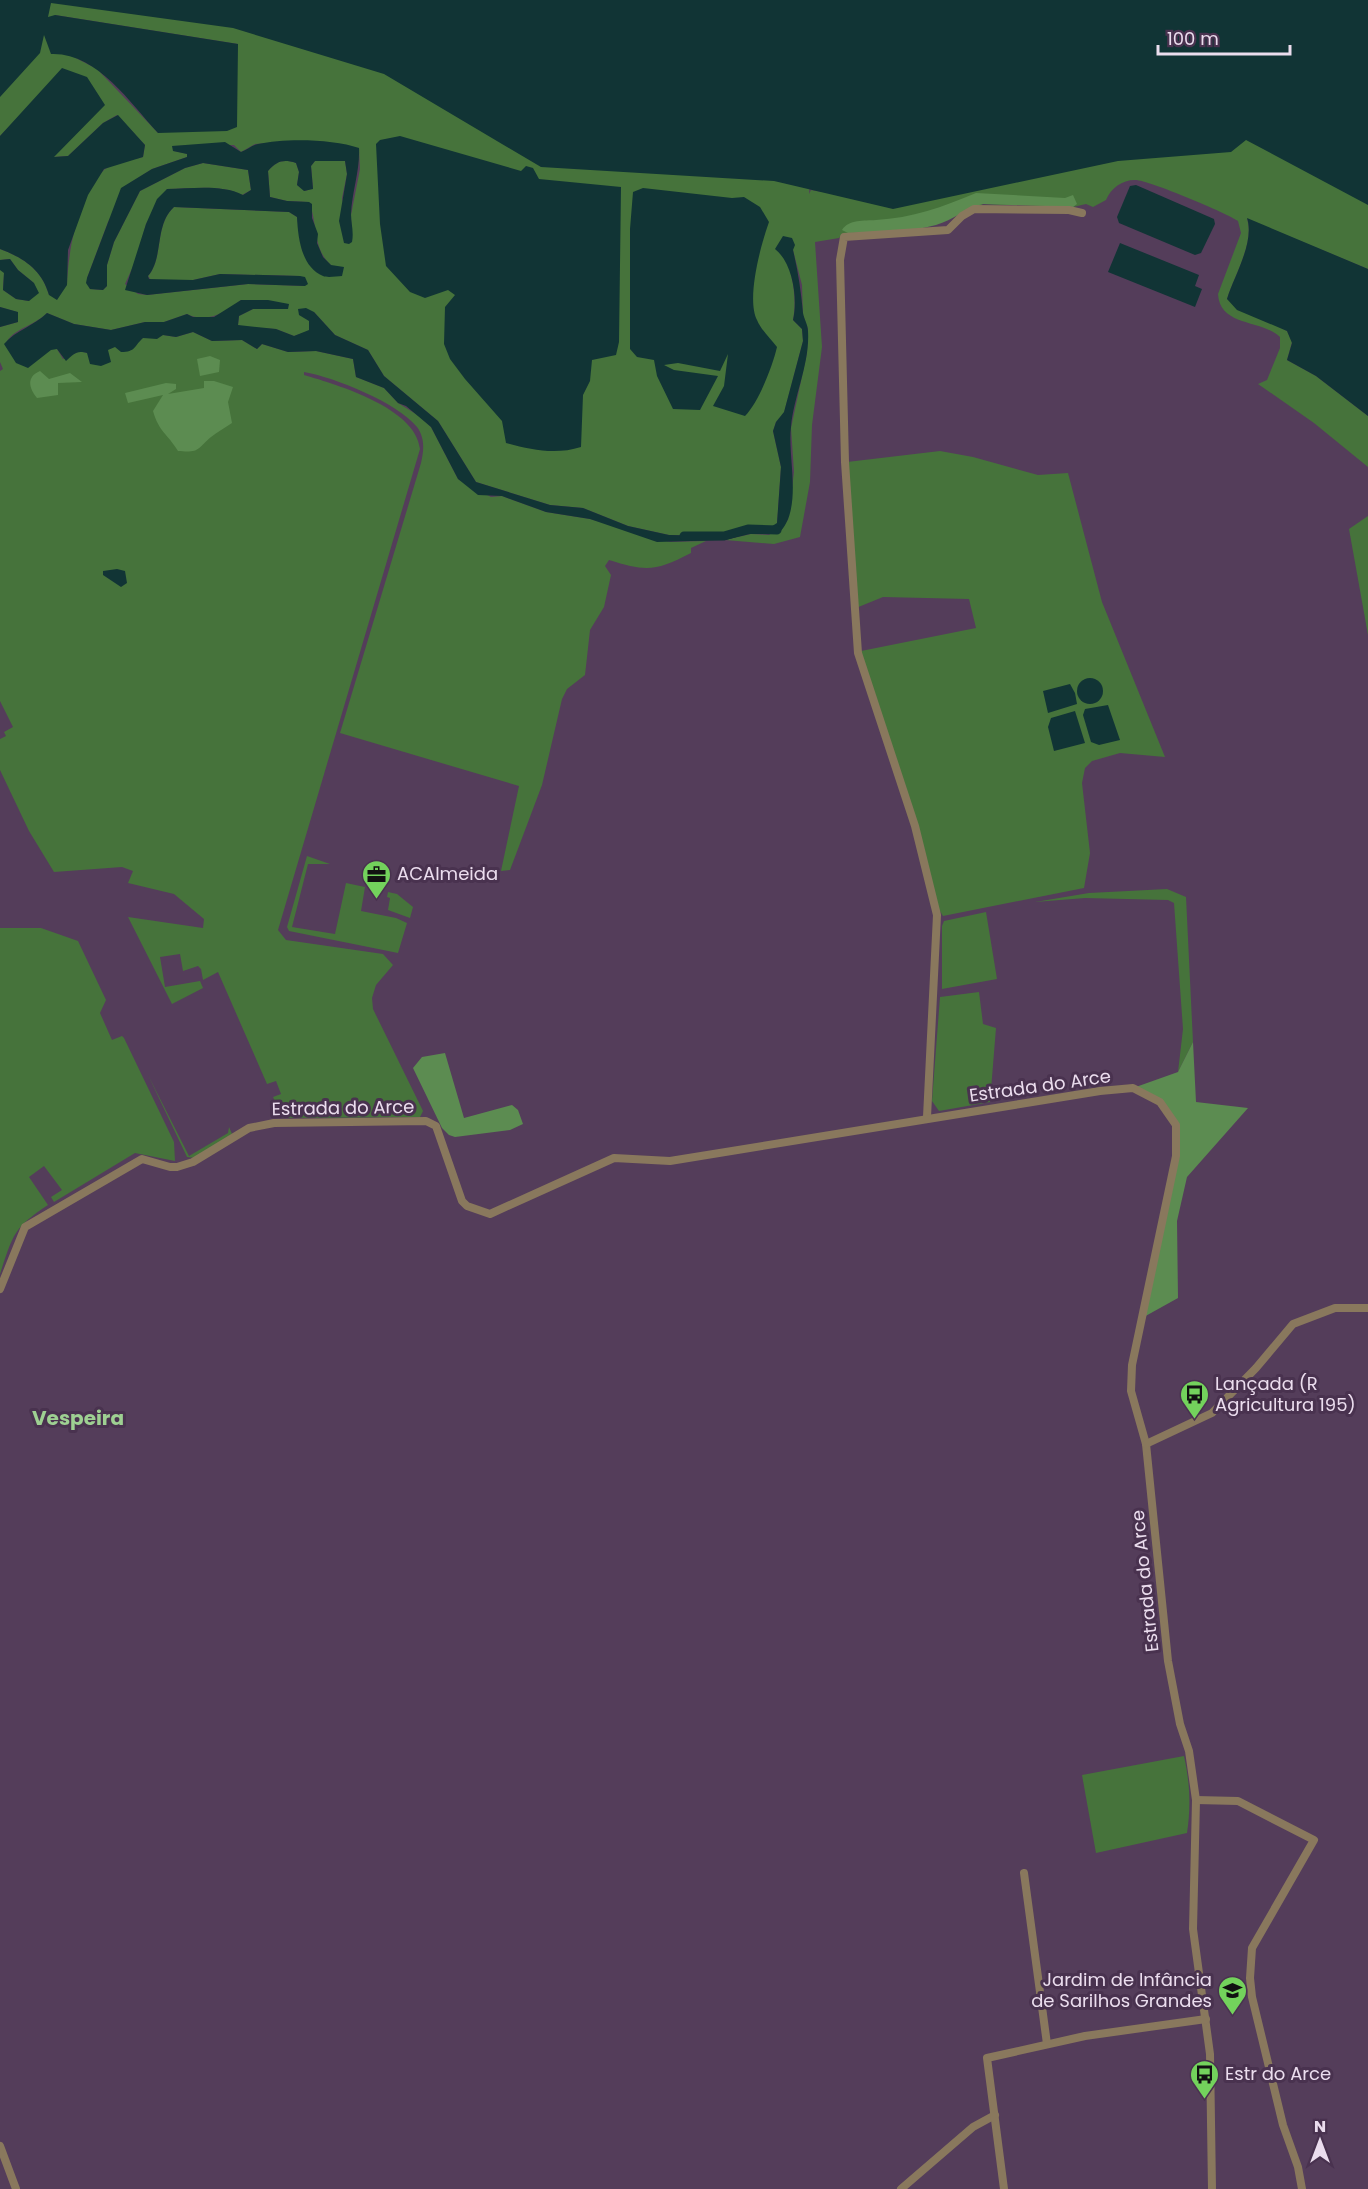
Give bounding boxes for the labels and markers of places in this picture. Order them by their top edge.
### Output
office icon: ACAlmeida [360,858,392,900]
place label: ACAlmeida [397,861,498,886]
place label: Lançada (R Agricultura 195) [1215,1371,1356,1417]
bus stop icon: Lançada (R Agricultura 195) [1178,1378,1210,1420]
place label: Jardim de Infância de Sarilhos Grandes [1031,1967,1212,2013]
school or university icon: Jardim de Infância de Sarilhos Grandes [1217,1974,1249,2016]
bus stop icon: Estr do Arce [1188,2058,1220,2100]
place label: Estr do Arce [1225,2061,1331,2086]

